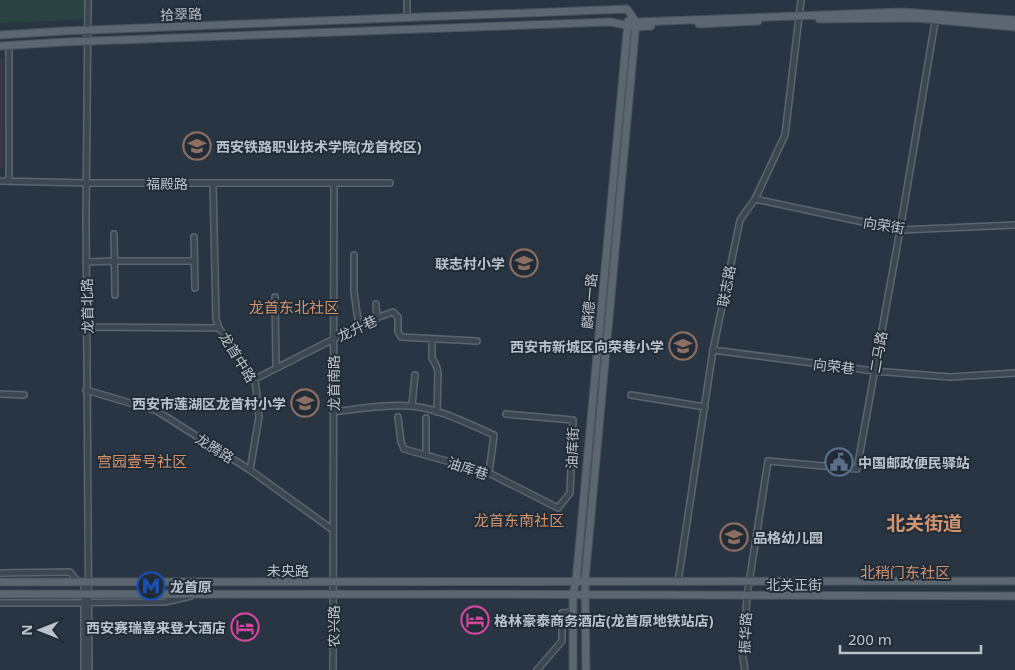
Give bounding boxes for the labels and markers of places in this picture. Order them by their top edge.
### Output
school or university icon: 西安铁路职业技术学院(龙首校区) [182,131,212,161]
place label: 西安铁路职业技术学院(龙首校区) [216,137,422,156]
school or university icon: 联志村小学 [509,248,539,278]
place label: 联志村小学 [435,254,505,273]
school or university icon: 西安市新城区向荣巷小学 [668,331,698,361]
place label: 西安市新城区向荣巷小学 [510,337,664,356]
school or university icon: 西安市莲湖区龙首村小学 [290,388,320,418]
place label: 西安市莲湖区龙首村小学 [132,394,286,413]
public building icon: 中国邮政便民驿站 [824,447,854,477]
place label: 中国邮政便民驿站 [858,453,970,472]
school or university icon: 品格幼儿园 [719,522,749,552]
place label: 品格幼儿园 [753,528,823,547]
metro station icon: 龙首原 [136,571,166,601]
place label: 龙首原 [170,577,212,596]
hotel icon: 格林豪泰商务酒店(龙首原地铁站店) [460,605,490,635]
place label: 格林豪泰商务酒店(龙首原地铁站店) [494,611,714,630]
hotel icon: 西安赛瑞喜来登大酒店 [230,612,260,642]
place label: 西安赛瑞喜来登大酒店 [86,618,226,637]

